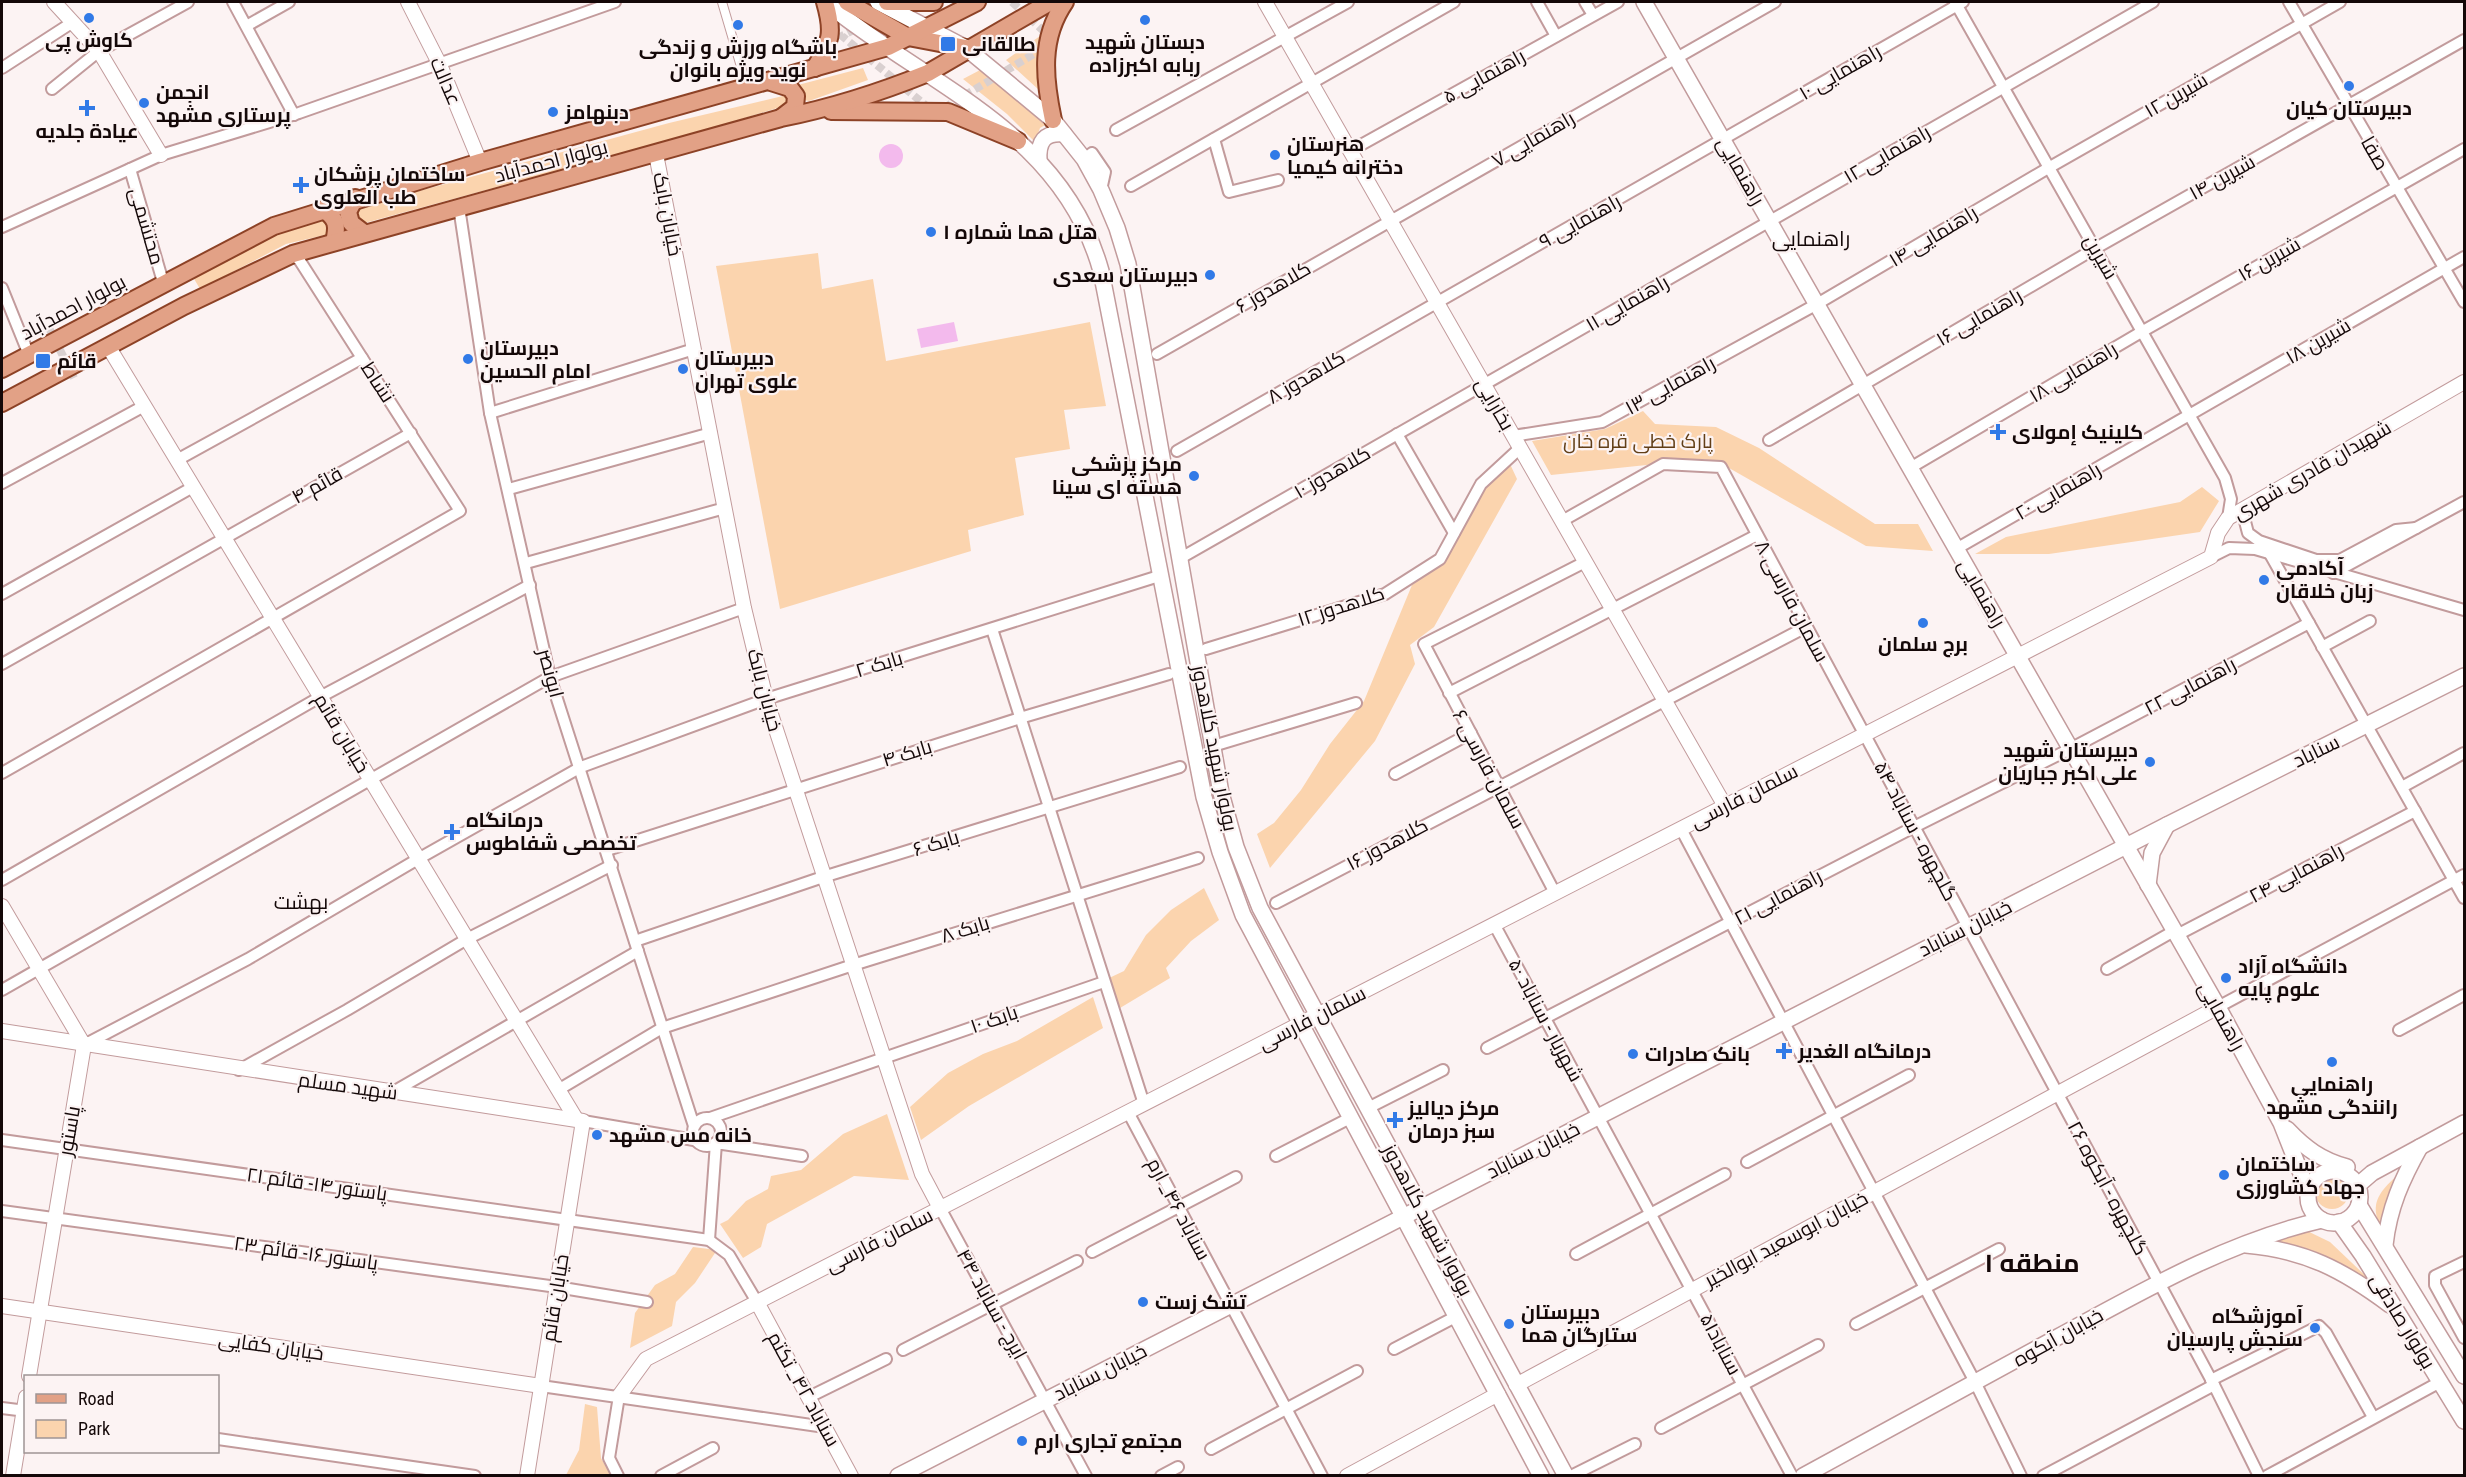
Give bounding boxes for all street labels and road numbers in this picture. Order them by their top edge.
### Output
street label: راهنمایی ۱۰ [1795,39,1886,106]
street label: راهنمایی ۵ [1439,44,1530,109]
street label: عدالت [425,53,467,109]
street label: شیرین ۱۲ [2140,67,2212,124]
street label: راهنمایی ۷ [1487,106,1579,173]
street label: راهنمایی ۱۲ [1839,120,1935,189]
street label: صفا [2356,132,2394,174]
street label: راهنمایی [1711,133,1770,210]
street label: بولوار احمدآباد [492,134,610,188]
street label: شیرین ۱۴ [2185,149,2260,206]
street label: خیابان بابک [647,170,688,258]
street label: محتشمی [124,185,169,268]
street label: راهنمایی ۹ [1535,189,1626,254]
street label: راهنمایی ۱۴ [1884,200,1982,273]
street label: شیرین [2078,230,2123,284]
street label: شیرین ۱۶ [2234,232,2305,287]
street label: کلاهدوز ۶ [1231,256,1315,318]
street label: بولوار احمدآباد [16,269,130,345]
street label: راهنمایی ۱۱ [1581,270,1673,337]
street label: راهنمایی ۱۶ [1932,283,2027,352]
street label: شیرین ۱۸ [2281,313,2355,370]
street label: راهنمایی ۱۸ [2025,336,2122,408]
street label: کلاهدوز ۸ [1263,345,1349,409]
street label: راهنمایی ۱۳ [1621,350,1720,420]
street label: نشاط [356,357,400,407]
street label: بخارایی [1469,373,1520,435]
street label: شهیدان قادری شهری [2229,415,2396,526]
street label: کلاهدوز ۱۰ [1289,440,1375,504]
street label: راهنمایی ۲۰ [2011,457,2106,526]
street label: قائم ۴ [287,461,348,510]
street label: سلمان فارسی ۸ [1749,536,1834,667]
street label: راهنمایی [1952,555,2011,632]
street label: کلاهدوز ۱۲ [1294,581,1388,631]
street label: ابونصر [533,645,569,700]
street label: بابک ۲ [853,645,905,683]
street label: خیابان بابک [741,646,788,734]
street label: راهنمایی ۲۲ [2140,652,2240,721]
street label: بولوار شهید کلاهدوز [1186,662,1243,833]
street label: خیابان قائم [307,689,375,778]
street label: سلمان فارسی ۶ [1447,705,1531,833]
street label: سناباد [2289,729,2343,773]
street label: بابک ۴ [879,734,935,772]
street label: گلچهره - سناباد ۵۴ [1868,757,1963,905]
street label: سلمان فارسی [1686,759,1802,834]
street label: کلاهدوز ۱۶ [1342,813,1432,875]
street label: بابک ۶ [910,825,962,861]
street label: راهنمایی ۲۴ [2245,838,2348,909]
street label: راهنمایی ۲۱ [1730,864,1827,931]
street label: خیابان سناباد [1914,894,2016,963]
street label: بابک ۸ [938,910,992,948]
street label: شهریار - سناباد ۵۰ [1503,954,1589,1086]
street label: راهنمایی [2192,977,2251,1055]
street label: سلمان فارسی [1254,981,1370,1056]
street label: بابک ۱۰ [967,1000,1021,1038]
street label: شهید مسلم [296,1067,399,1107]
street label: پاستور [53,1103,86,1159]
street label: خیابان سناباد [1482,1116,1584,1185]
street label: گلچهره - آبکوه ۲۶ [2062,1117,2153,1260]
street label: بولوار شهید کلاهدوز [1376,1139,1478,1301]
street label: سناباد ۴۶_ ارم [1140,1154,1216,1265]
street label: پاستور ۱۴- قائم ۲۱ [245,1162,390,1208]
street label: خیابان ابوسعید ابوالخیر [1699,1186,1872,1294]
street label: سلمان فارسی [821,1203,937,1278]
street label: پاستور ۱۶- قائم ۲۳ [232,1231,380,1277]
street label: ایرج - سناباد ۴۴ [950,1244,1032,1365]
street label: خیابان قائم [536,1252,576,1344]
street label: بولوار صادقی [2364,1269,2441,1374]
street label: خیابان آبکوه [2009,1302,2108,1372]
street label: سناباد۵۱ [1695,1309,1747,1379]
street label: خیابان کفایی [217,1327,325,1366]
street label: سناباد ۴۲_ تکتم [761,1327,845,1452]
street label: خیابان سناباد [1049,1338,1151,1407]

